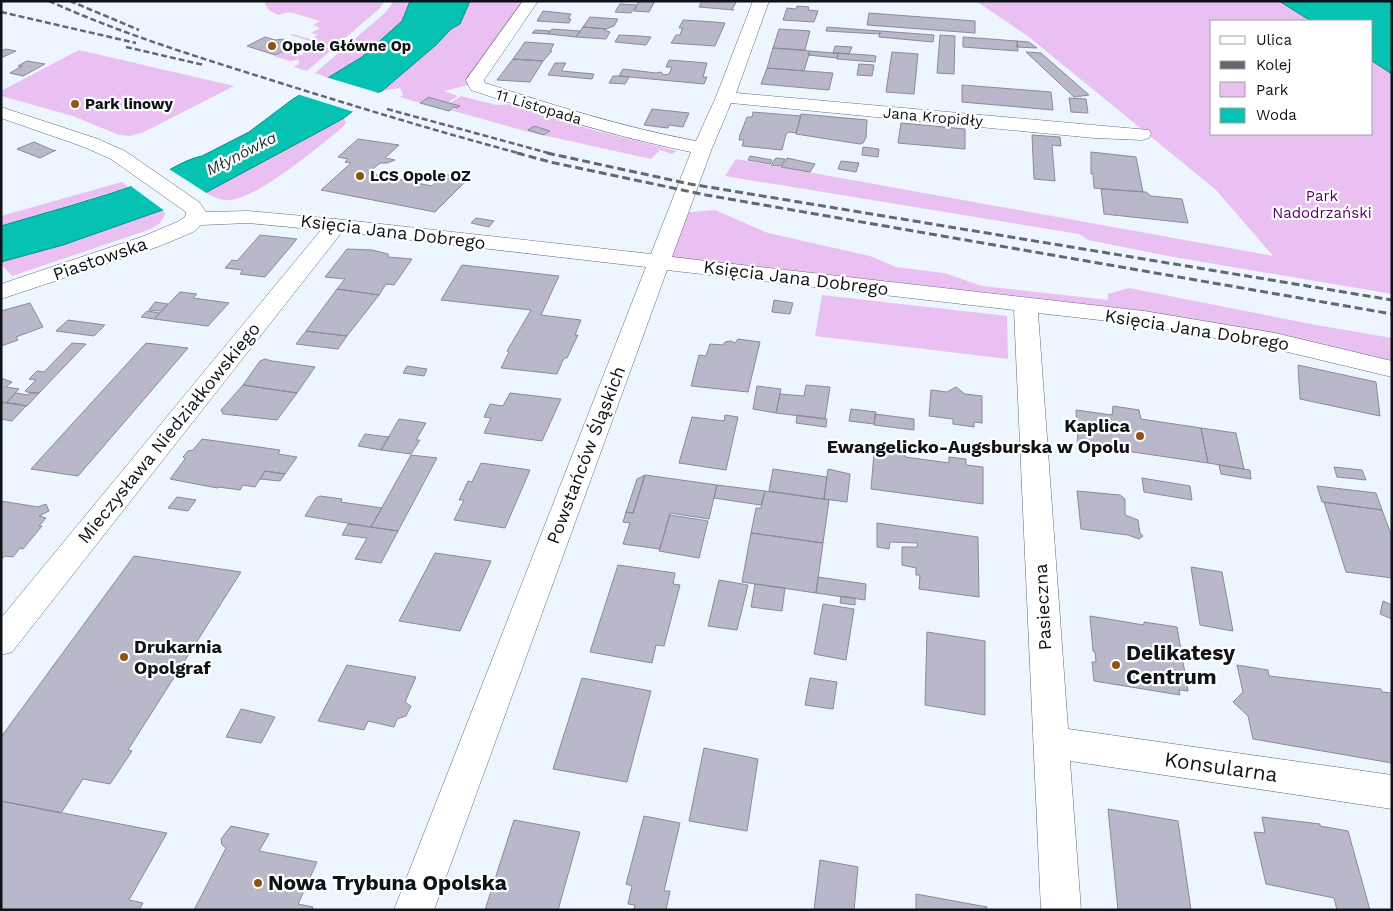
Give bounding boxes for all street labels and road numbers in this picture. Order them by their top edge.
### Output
street label: 11 Listopada [494,85,585,129]
street label: Jana Kropidły [882,104,984,130]
street label: Księcia Jana Dobrego [299,210,487,253]
street label: Piastowska [50,233,150,284]
street label: Księcia Jana Dobrego [702,256,890,299]
street label: Księcia Jana Dobrego [1103,305,1291,354]
street label: Mieczysława Niedziałkowskiego [73,318,264,547]
street label: Powstańców Śląskich [542,363,629,547]
street label: Pasieczna [1030,563,1055,651]
street label: Konsularna [1163,746,1279,787]

